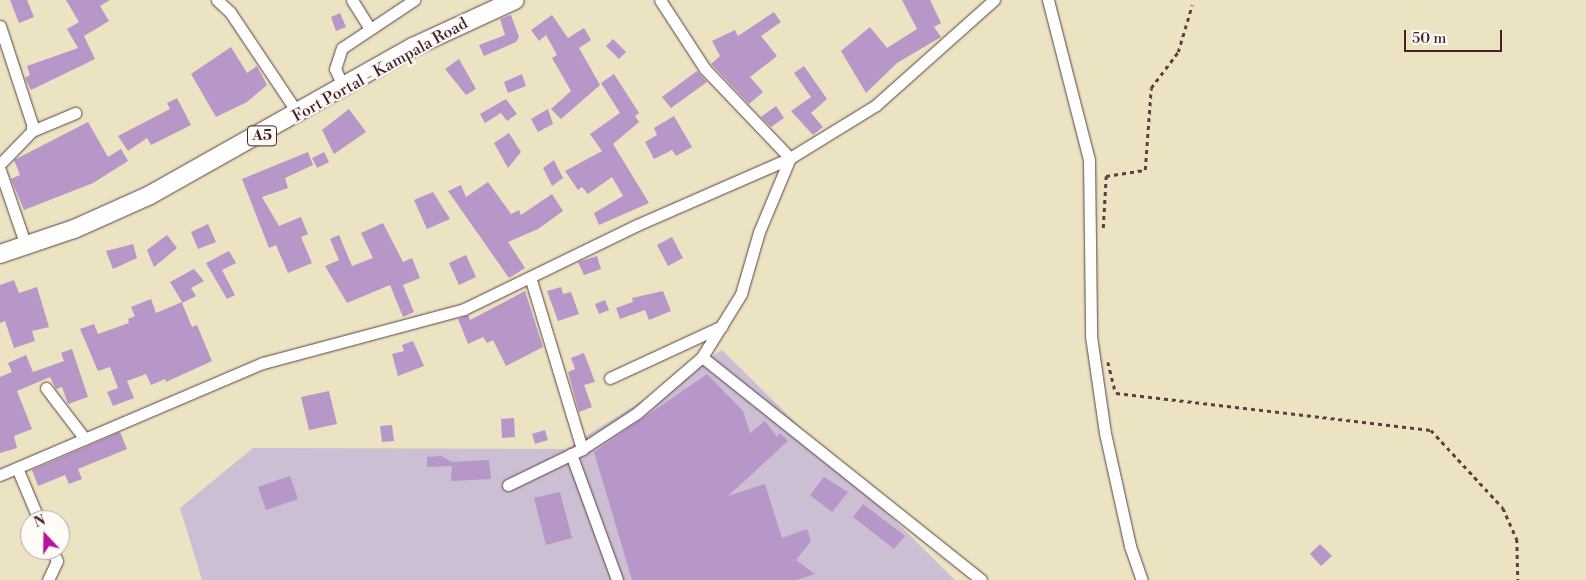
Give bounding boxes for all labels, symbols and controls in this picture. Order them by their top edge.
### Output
street label: Fort Portal - Kampala Road [289,14,471,126]
scale bar [1406,20,1504,52]
text: 50 m [1412,29,1446,48]
road number: A5 [246,124,278,148]
north arrow [20,510,70,560]
text: N [32,512,48,532]

